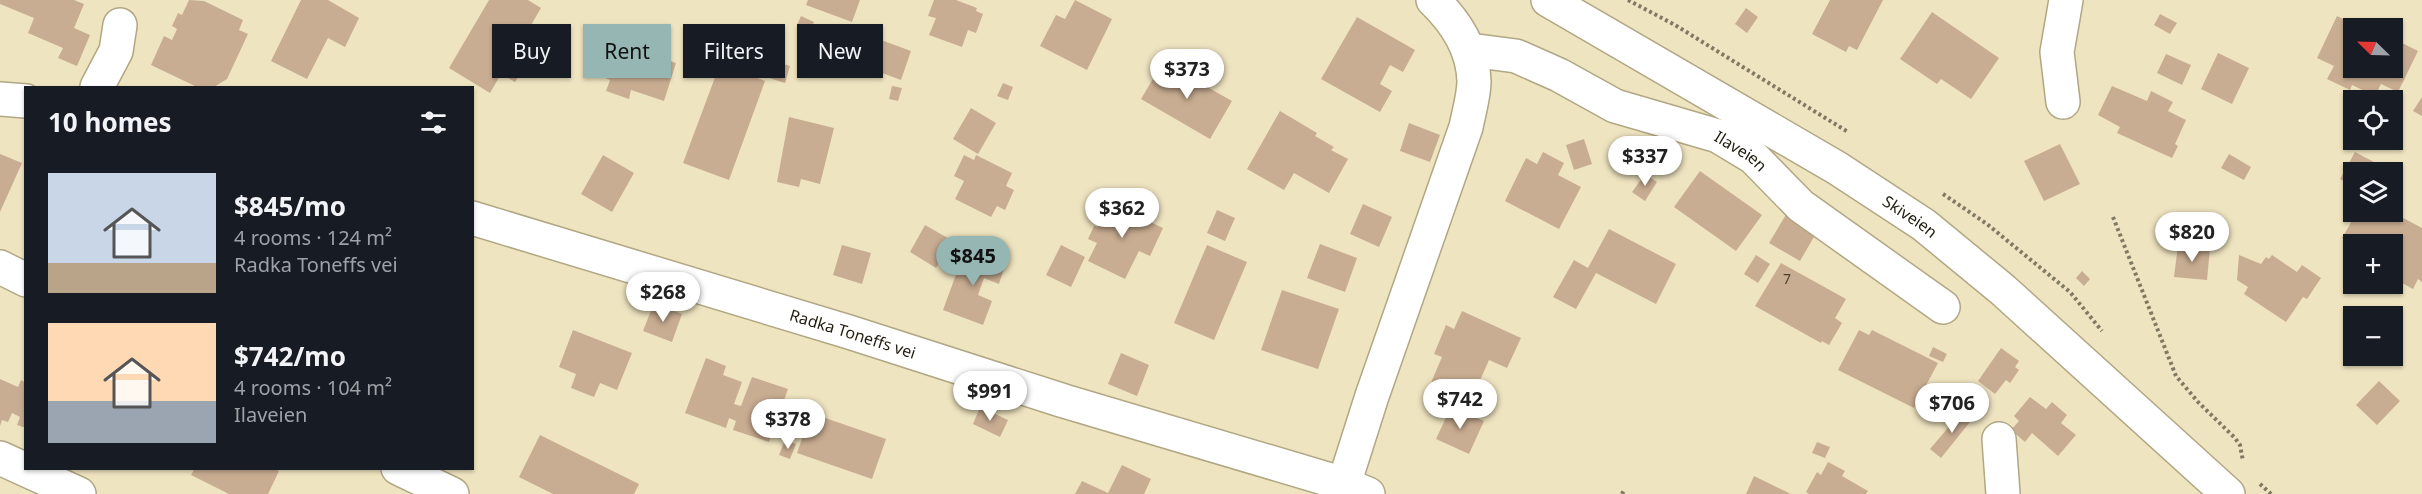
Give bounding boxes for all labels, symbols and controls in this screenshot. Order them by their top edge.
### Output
north arrow [2343,18,2403,78]
map controls [2343,18,2403,366]
chip: Buy [492,24,571,78]
chip: Rent [583,24,671,78]
chip: Filters [683,24,785,78]
chip: New [797,24,883,78]
pin: $373 [1151,49,1223,100]
text: $373 [1164,55,1210,82]
button: locate [2343,90,2403,150]
text: 10 homes [48,104,172,140]
icon: filters [417,106,450,139]
street label: Ilaveien [1711,125,1772,176]
pin: $337 [1609,136,1681,187]
text: $337 [1622,142,1668,169]
button: layers [2343,162,2403,222]
text: $845/mo [234,188,346,224]
pin: $362 [1086,188,1158,239]
street label: Skiveien [1879,190,1942,243]
text: $362 [1099,194,1145,221]
icon: home [96,197,168,269]
pin: $820 [2156,212,2228,263]
text: $820 [2169,218,2215,245]
text: 4 rooms · 124 m² [234,224,392,251]
button: + [2343,234,2403,294]
pin: $845 [937,236,1009,287]
text: $845 [950,242,996,269]
text: Radka Toneffs vei [234,251,398,278]
house number: 7 [1783,269,1791,288]
pin: $268 [627,272,699,323]
text: $268 [640,278,686,305]
street label: Radka Toneffs vei [787,304,919,364]
button: − [2343,306,2403,366]
text: $742/mo [234,338,346,374]
icon: home [96,347,168,419]
pin: $991 [954,371,1026,422]
text: 4 rooms · 104 m² [234,374,392,401]
text: $991 [967,377,1013,404]
pin: $742 [1424,379,1496,430]
pin: $706 [1916,383,1988,434]
text: $742 [1437,385,1483,412]
text: $706 [1929,389,1975,416]
pin: $378 [752,399,824,450]
text: Ilaveien [234,401,307,428]
text: $378 [765,405,811,432]

